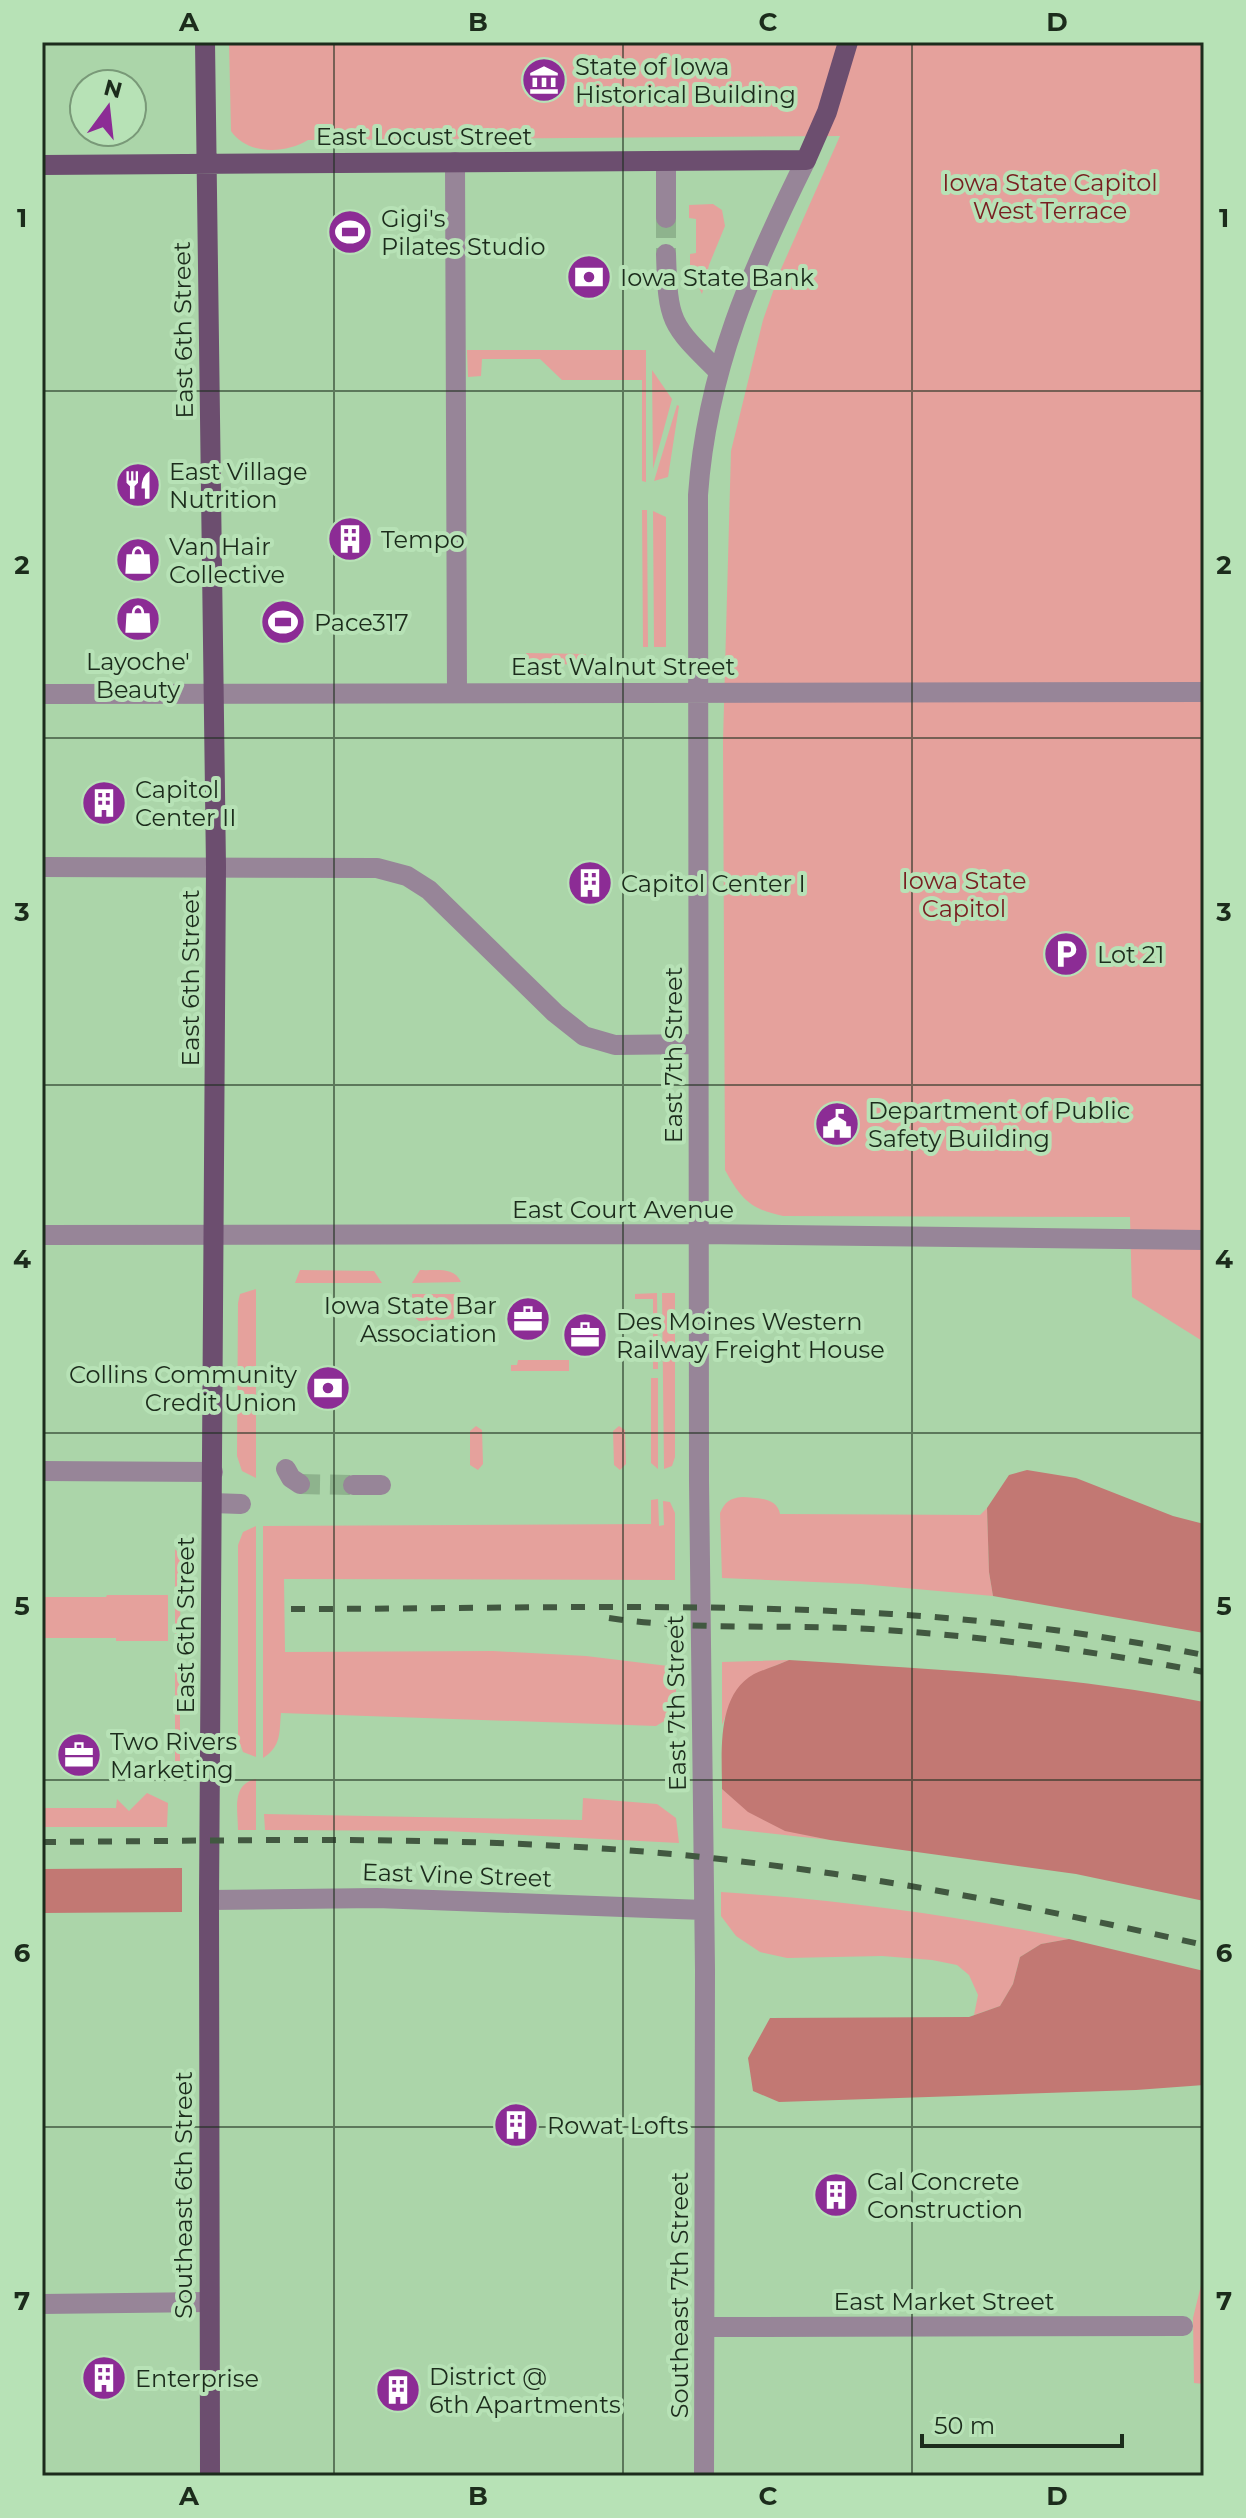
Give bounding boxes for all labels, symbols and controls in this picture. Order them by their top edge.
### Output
text: A [178,6,200,38]
text: B [468,6,488,38]
text: C [759,6,778,38]
text: D [1046,6,1068,38]
place label: State of Iowa Historical Building [575,52,796,109]
museum icon: State of Iowa Historical Building [520,56,568,104]
north arrow [68,68,148,148]
text: N [101,74,125,105]
street label: East Locust Street [316,122,533,151]
park label: Iowa State Capitol West Terrace [942,168,1158,225]
text: 1 [17,202,27,234]
text: 1 [1219,202,1229,234]
place label: Gigi's Pilates Studio [381,204,546,261]
sports icon: Gigi's Pilates Studio [326,208,374,256]
street label: East 6th Street [167,241,199,419]
bank icon: Iowa State Bank [565,253,613,301]
place label: Iowa State Bank [620,263,815,292]
place label: East Village Nutrition [169,457,308,514]
restaurant icon: East Village Nutrition [114,461,162,509]
building icon: Tempo [326,515,374,563]
place label: Tempo [381,525,465,554]
place label: Van Hair Collective [169,532,285,589]
shop icon: Van Hair Collective [114,536,162,584]
text: 2 [14,549,30,581]
text: 2 [1216,549,1232,581]
shop icon: Layoche' Beauty [114,595,162,643]
sports icon: Pace317 [259,598,307,646]
place label: Pace317 [314,608,409,637]
place label: Layoche' Beauty [86,647,190,704]
street label: East Walnut Street [511,652,736,681]
place label: Capitol Center II [135,775,236,832]
building icon: Capitol Center II [80,779,128,827]
building icon: Capitol Center I [566,859,614,907]
park label: Iowa State Capitol [902,866,1026,923]
place label: Capitol Center I [621,869,806,898]
street label: East 6th Street [176,889,205,1067]
text: 3 [13,896,30,928]
text: 3 [1215,896,1232,928]
parking icon: Lot 21 [1042,930,1090,978]
place label: Lot 21 [1097,940,1164,969]
street label: East 7th Street [659,967,688,1143]
place label: Department of Public Safety Building [868,1096,1130,1153]
public building icon: Department of Public Safety Building [813,1100,861,1148]
street label: East Court Avenue [512,1195,734,1224]
text: 4 [13,1243,31,1275]
text: 4 [1215,1243,1233,1275]
place label: Iowa State Bar Association [324,1291,497,1348]
office icon: Iowa State Bar Association [504,1295,552,1343]
place label: Des Moines Western Railway Freight House [616,1307,885,1364]
office icon: Des Moines Western Railway Freight House [561,1311,609,1359]
place label: Collins Community Credit Union [69,1360,297,1417]
bank icon: Collins Community Credit Union [304,1364,352,1412]
street label: East 6th Street [171,1536,200,1714]
text: 5 [14,1590,30,1622]
text: 5 [1216,1590,1232,1622]
street label: East 7th Street [660,1614,692,1791]
place label: Two Rivers Marketing [110,1727,237,1784]
office icon: Two Rivers Marketing [55,1731,103,1779]
street label: East Vine Street [361,1857,553,1893]
text: 6 [14,1937,31,1969]
text: 6 [1216,1937,1233,1969]
street label: Southeast 6th Street [169,2071,198,2319]
building icon: Rowat Lofts [492,2101,540,2149]
place label: Rowat Lofts [547,2111,688,2140]
place label: Cal Concrete Construction [867,2167,1023,2224]
street label: Southeast 7th Street [665,2171,694,2418]
building icon: Cal Concrete Construction [812,2171,860,2219]
text: 7 [14,2285,30,2317]
text: 7 [1216,2285,1232,2317]
street label: East Market Street [833,2287,1055,2316]
building icon: Enterprise [80,2354,128,2402]
place label: District @ 6th Apartments [429,2362,621,2419]
place label: Enterprise [135,2364,259,2393]
building icon: District @ 6th Apartments [374,2366,422,2414]
scale bar [922,2398,1122,2448]
text: 50 m [934,2411,995,2440]
text: A [178,2480,200,2512]
text: B [468,2480,488,2512]
text: C [759,2480,778,2512]
text: D [1046,2480,1068,2512]

